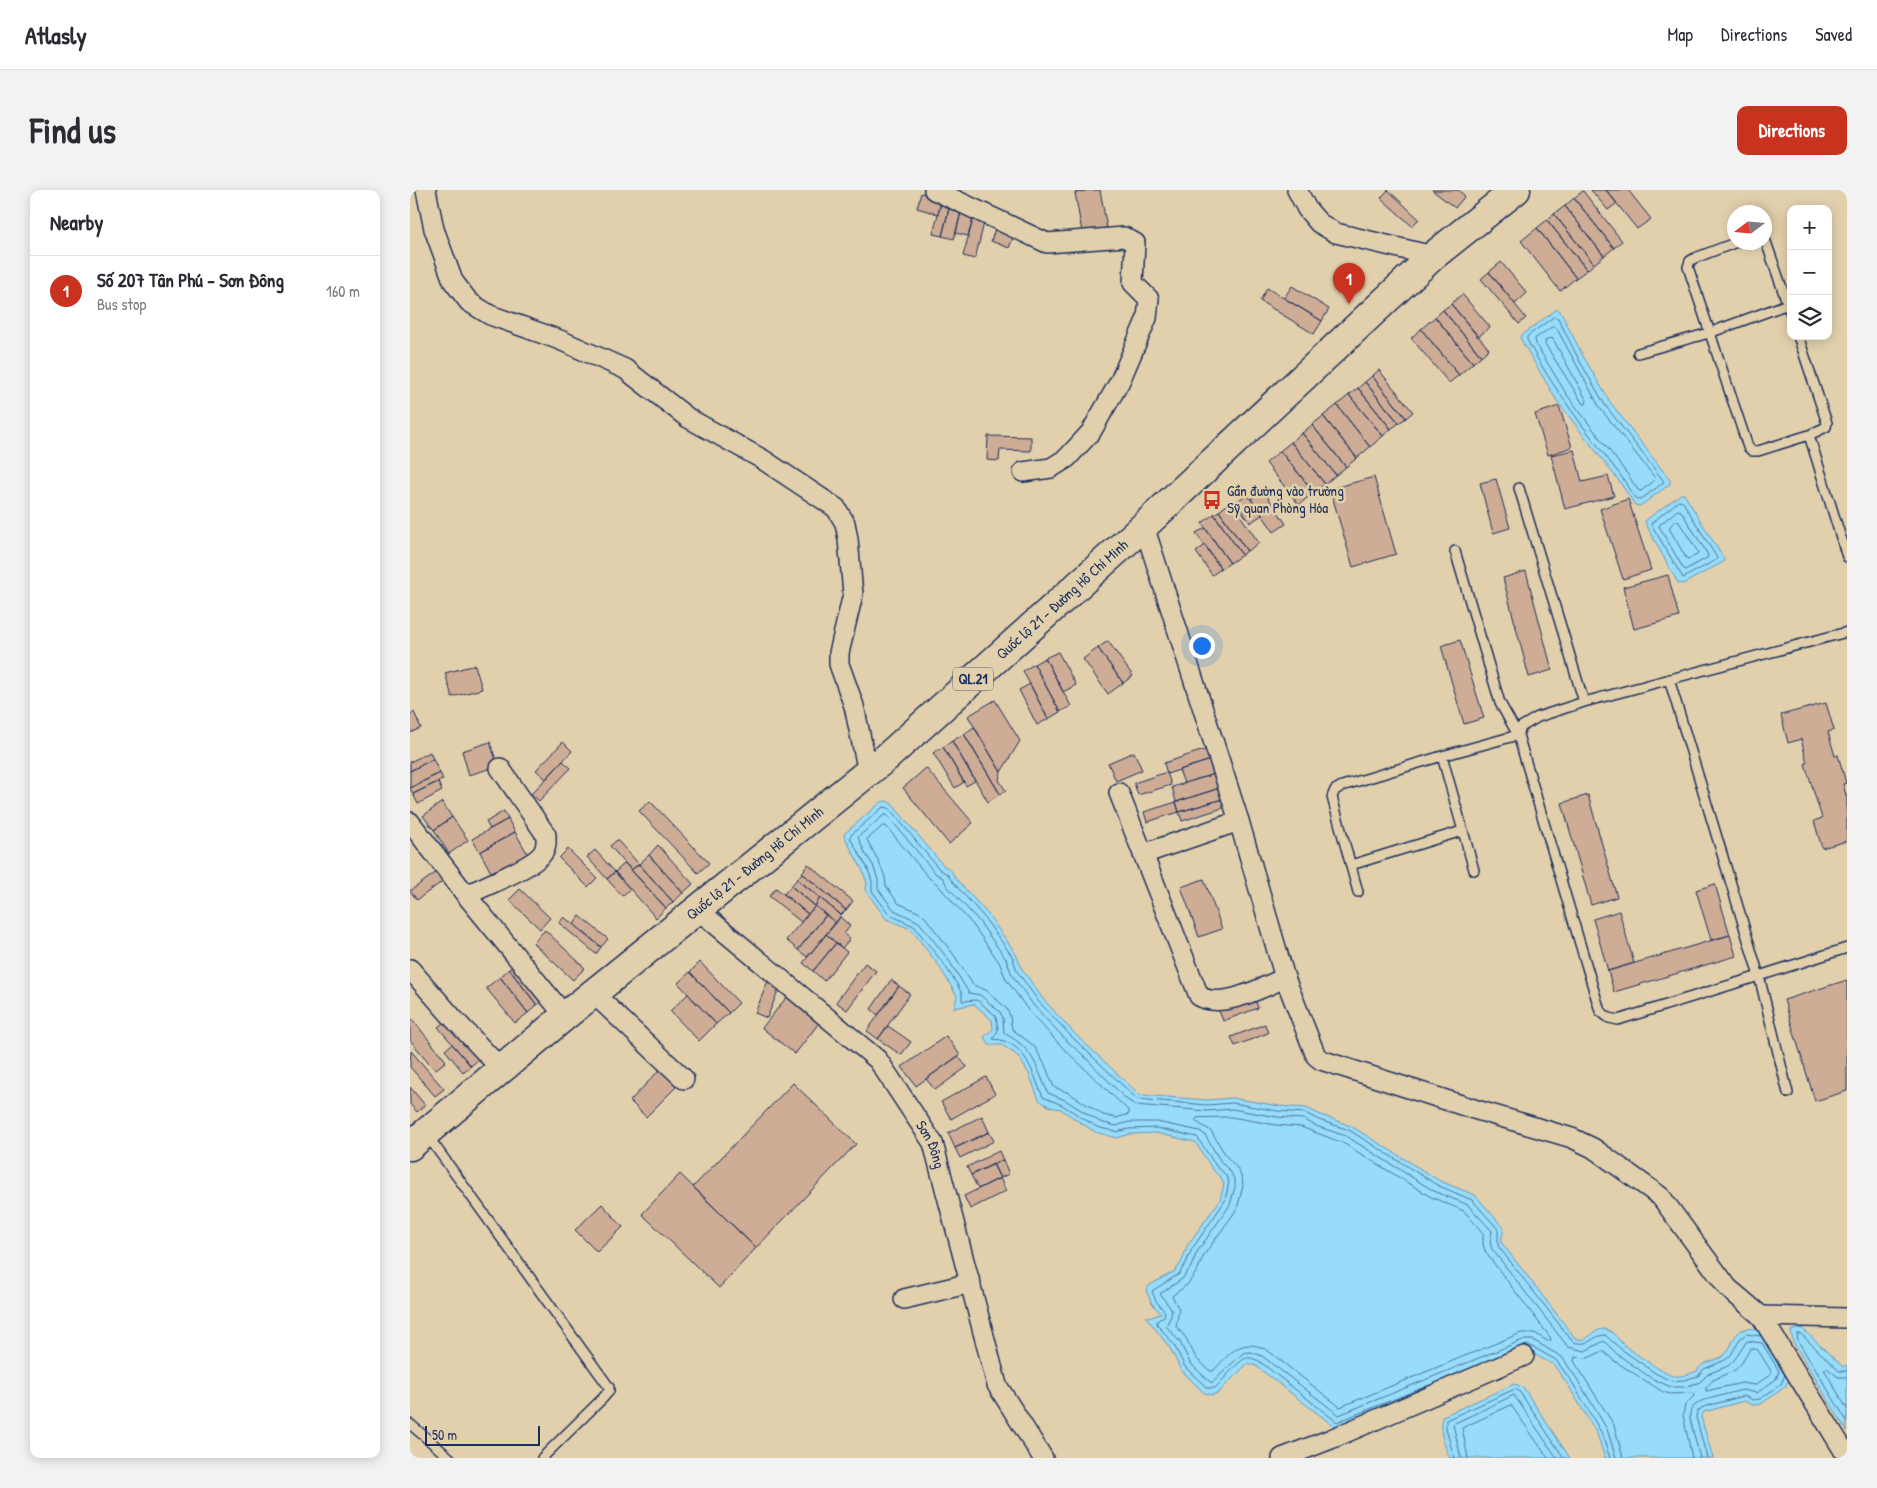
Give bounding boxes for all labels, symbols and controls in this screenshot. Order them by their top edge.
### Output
text: Atlasly [25,19,87,51]
text: Map [1668,22,1693,47]
text: Directions [1721,22,1787,47]
text: Saved [1815,22,1852,47]
button: Directions [1737,106,1847,155]
text: Find us [30,107,116,154]
north arrow [1727,205,1772,250]
map controls [1787,205,1832,340]
button: + [1787,205,1832,250]
text: Nearby [50,208,103,237]
button: − [1787,250,1832,295]
pin: 1 [1333,263,1365,304]
text: Số 207 Tân Phú - Sơn Đông [97,267,284,293]
text: 1 [63,280,69,302]
text: 160 m [326,280,360,302]
text: Bus stop [97,293,146,315]
button: layers [1787,295,1832,340]
place label: Gần đường vào trường Sỹ quan Phòng Hóa [1227,480,1344,518]
bus stop icon: Gần đường vào trường Sỹ quan Phòng Hóa [1201,489,1223,511]
street label: Quốc lộ 21 - Đường Hồ Chí Minh [991,534,1132,664]
your location [1189,633,1215,659]
road number: QL.21 [953,668,993,690]
street label: Quốc lộ 21 - Đường Hồ Chí Minh [681,801,828,925]
street label: Sơn Đông [911,1116,950,1171]
scale bar [425,1423,540,1446]
text: 50 m [432,1425,457,1444]

